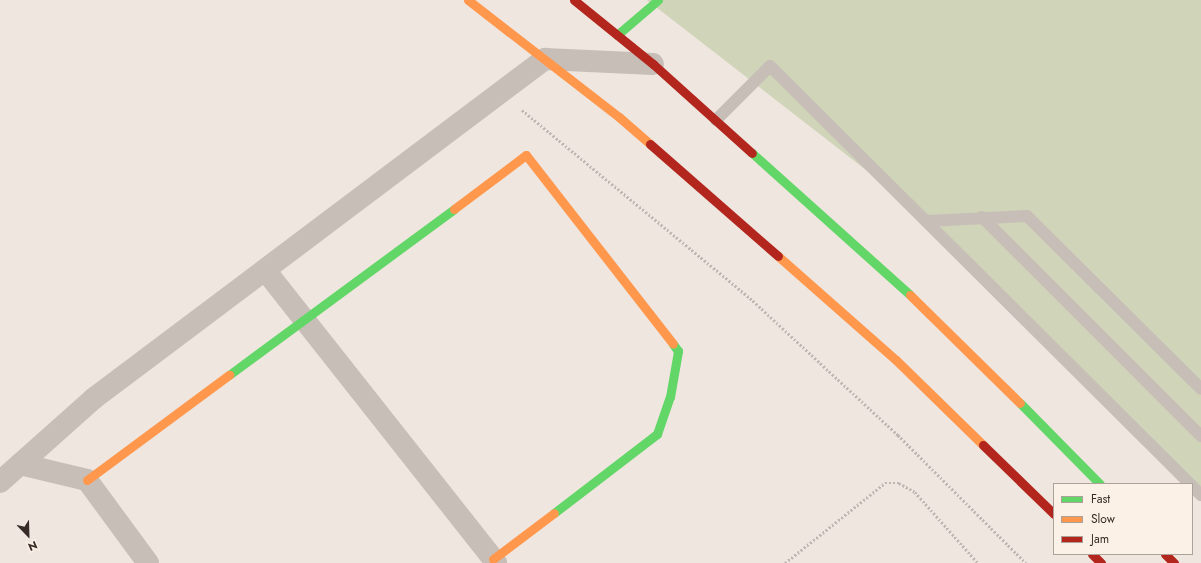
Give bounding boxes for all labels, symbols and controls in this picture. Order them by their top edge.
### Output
legend [1053,483,1193,555]
text: Fast [1091,490,1110,508]
text: Slow [1091,510,1115,528]
north arrow [8,515,48,555]
text: Jam [1091,530,1109,548]
text: N [26,537,40,555]

